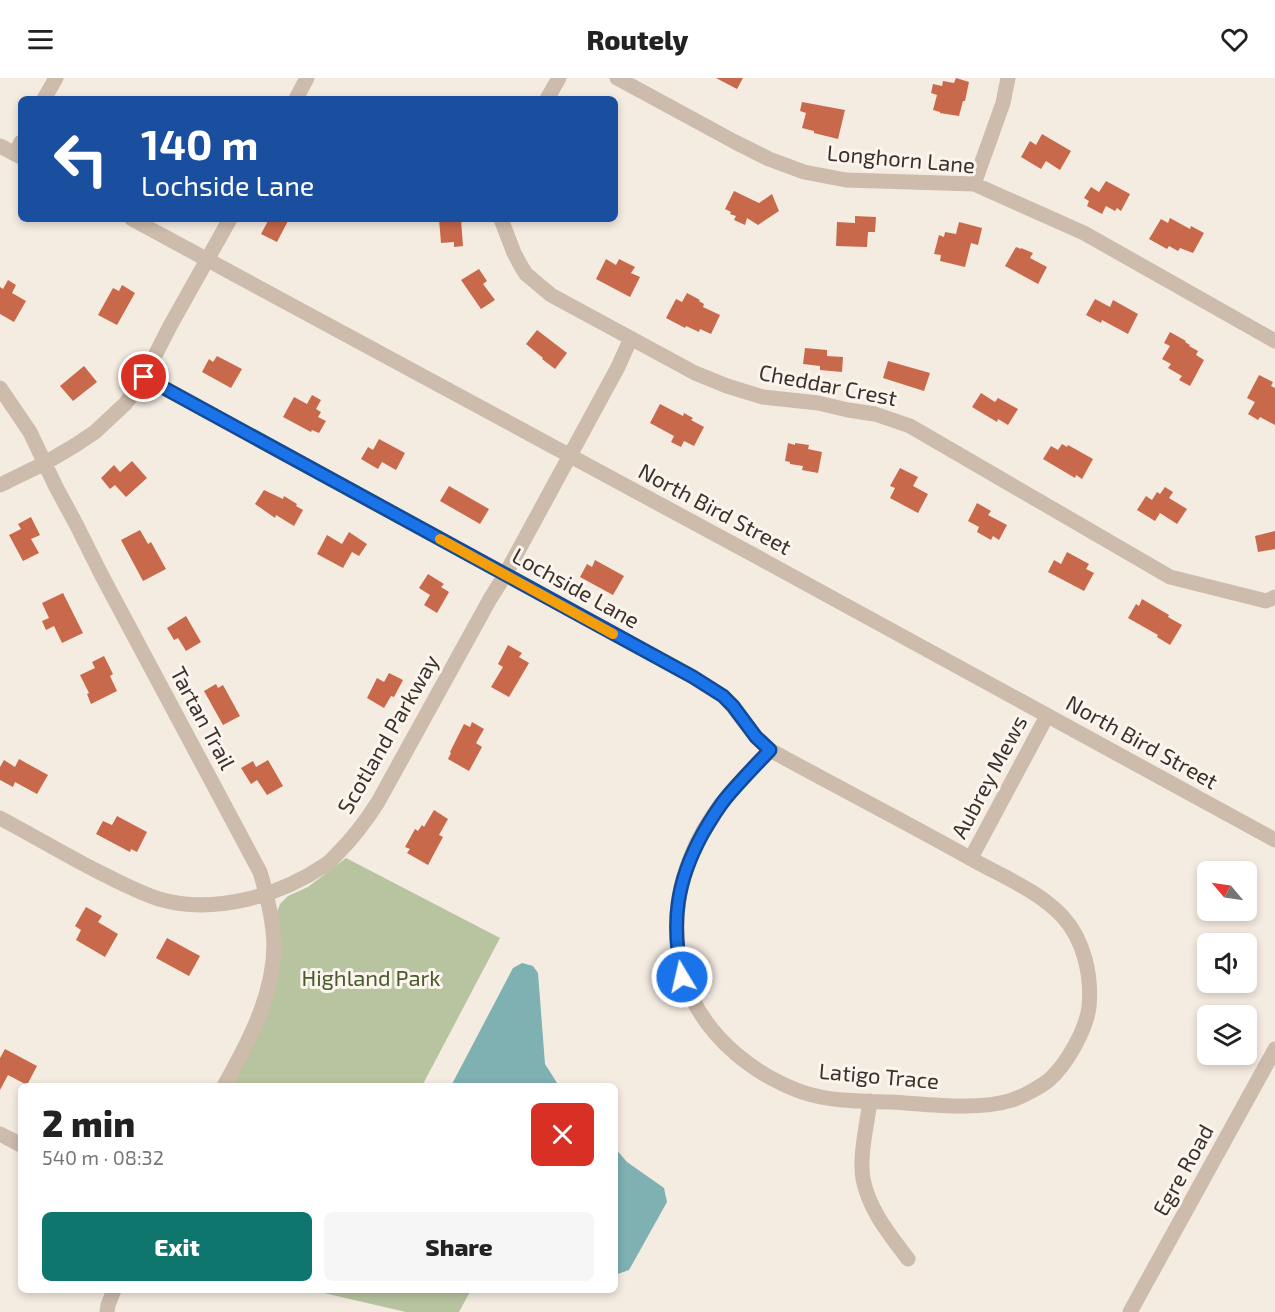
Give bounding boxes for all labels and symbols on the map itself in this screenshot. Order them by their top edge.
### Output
street label: Longhorn Lane [826,139,976,177]
pin [118,351,169,402]
street label: Cheddar Crest [757,358,899,410]
street label: North Bird Street [635,457,796,559]
street label: Lochside Lane [508,542,645,633]
street label: Scotland Parkway [331,649,443,818]
street label: Tartan Trail [166,662,242,774]
street label: North Bird Street [1062,689,1223,794]
street label: Aubrey Mews [945,711,1031,842]
north arrow [1197,861,1257,921]
position arrow [650,945,714,1009]
park label: Highland Park [301,964,441,990]
street label: Latigo Trace [818,1057,940,1093]
street label: Egre Road [1146,1119,1218,1220]

